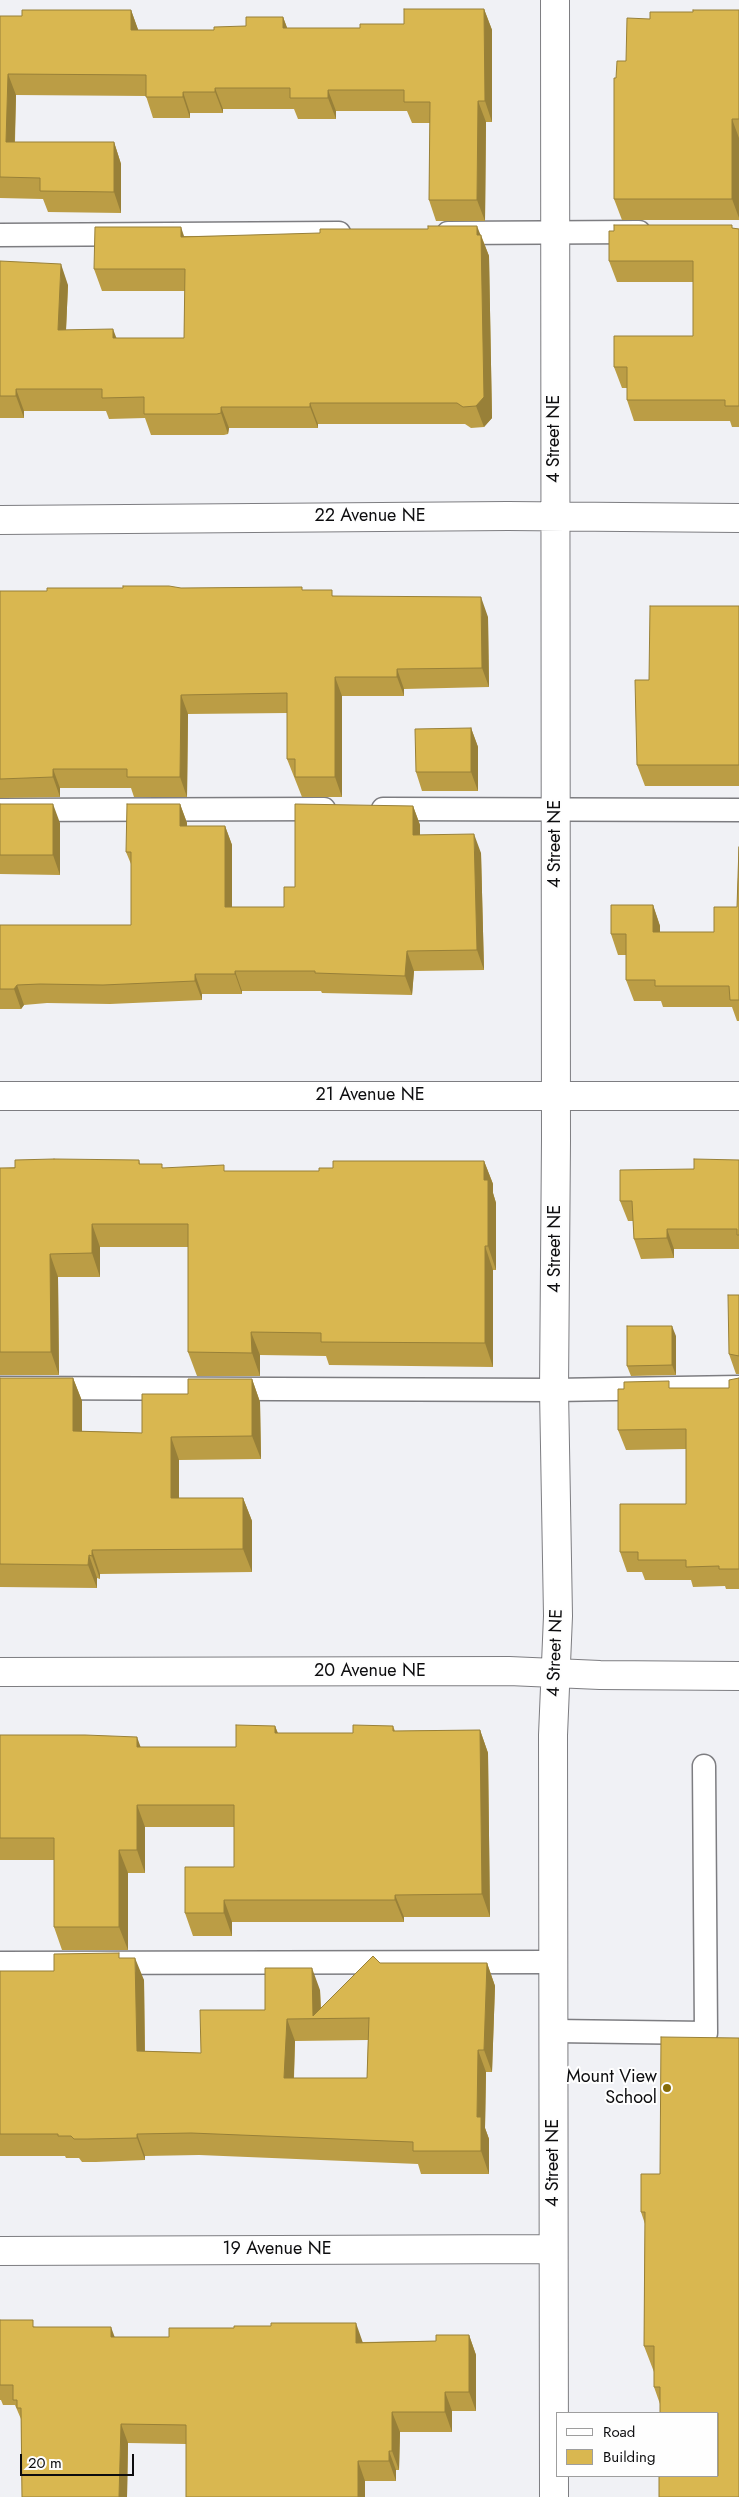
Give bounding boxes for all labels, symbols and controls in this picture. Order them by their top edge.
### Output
street label: 4 Street NE [544,395,566,483]
street label: 22 Avenue NE [314,506,426,528]
street label: 4 Street NE [545,800,567,888]
street label: 21 Avenue NE [315,1085,425,1107]
street label: 4 Street NE [545,1205,567,1293]
street label: 4 Street NE [544,1609,568,1697]
street label: 20 Avenue NE [314,1661,426,1683]
place label: Mount View School [566,2067,657,2110]
marker: Mount View School [661,2082,673,2094]
street label: 4 Street NE [543,2119,565,2207]
street label: 19 Avenue NE [222,2239,332,2261]
legend [556,2412,719,2477]
text: Road [603,2421,635,2443]
scale bar [22,2444,136,2476]
text: Building [603,2446,655,2468]
text: 20 m [28,2452,62,2474]

